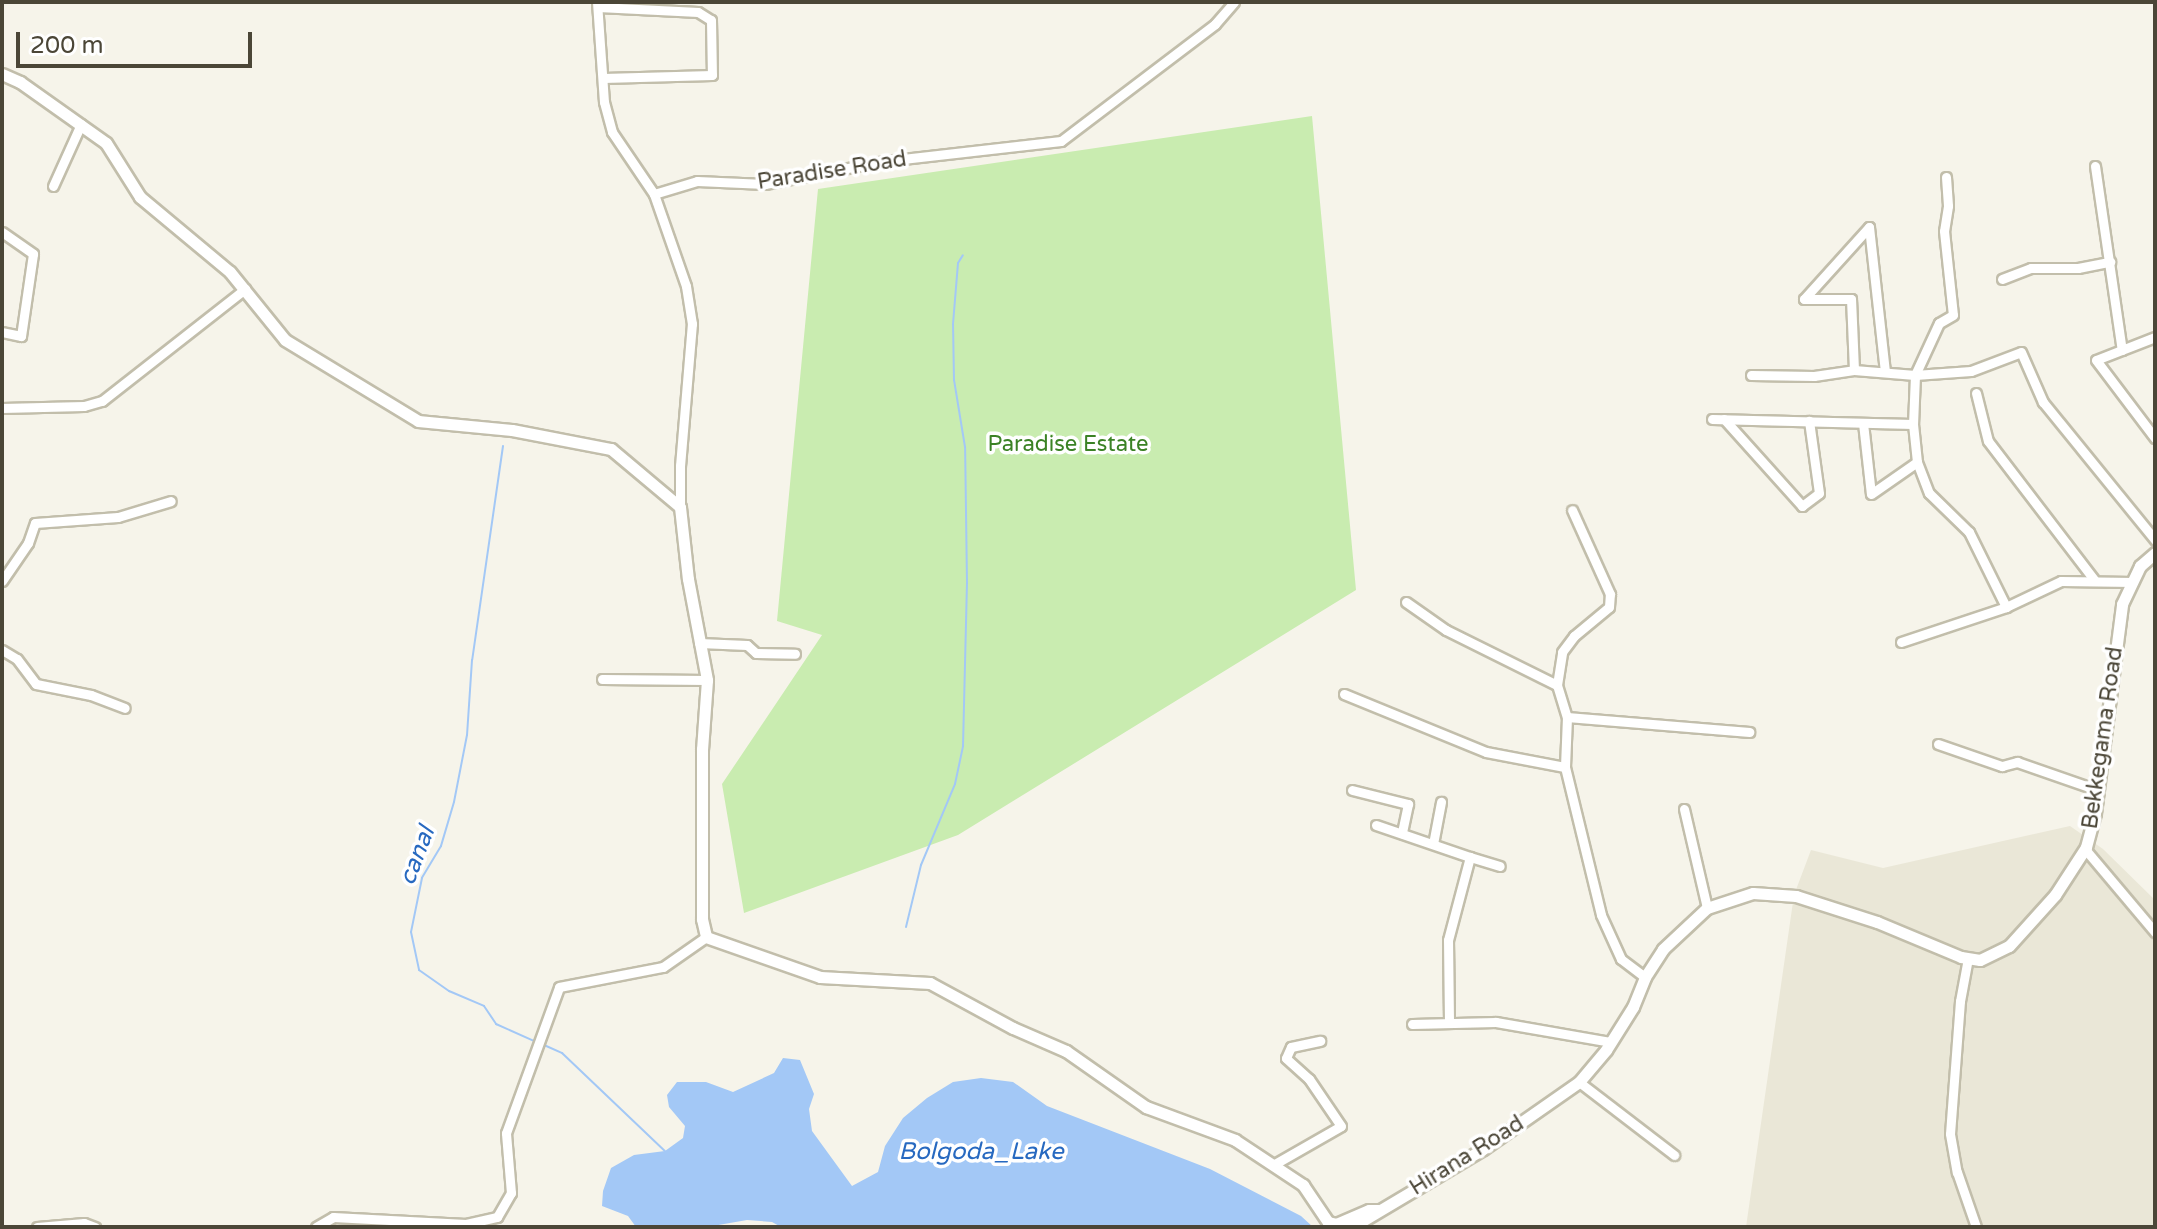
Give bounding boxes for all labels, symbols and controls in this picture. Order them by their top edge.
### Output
scale bar [20,16,256,66]
text: 200 m [30,31,104,60]
street label: Paradise Road [755,146,909,196]
park label: Paradise Estate [987,432,1149,458]
street label: Bekkegama Road [2077,645,2129,831]
water label: canal [393,823,441,889]
street label: Hirana Road [1405,1111,1529,1201]
water label: Bolgoda_Lake [898,1138,1064,1166]

